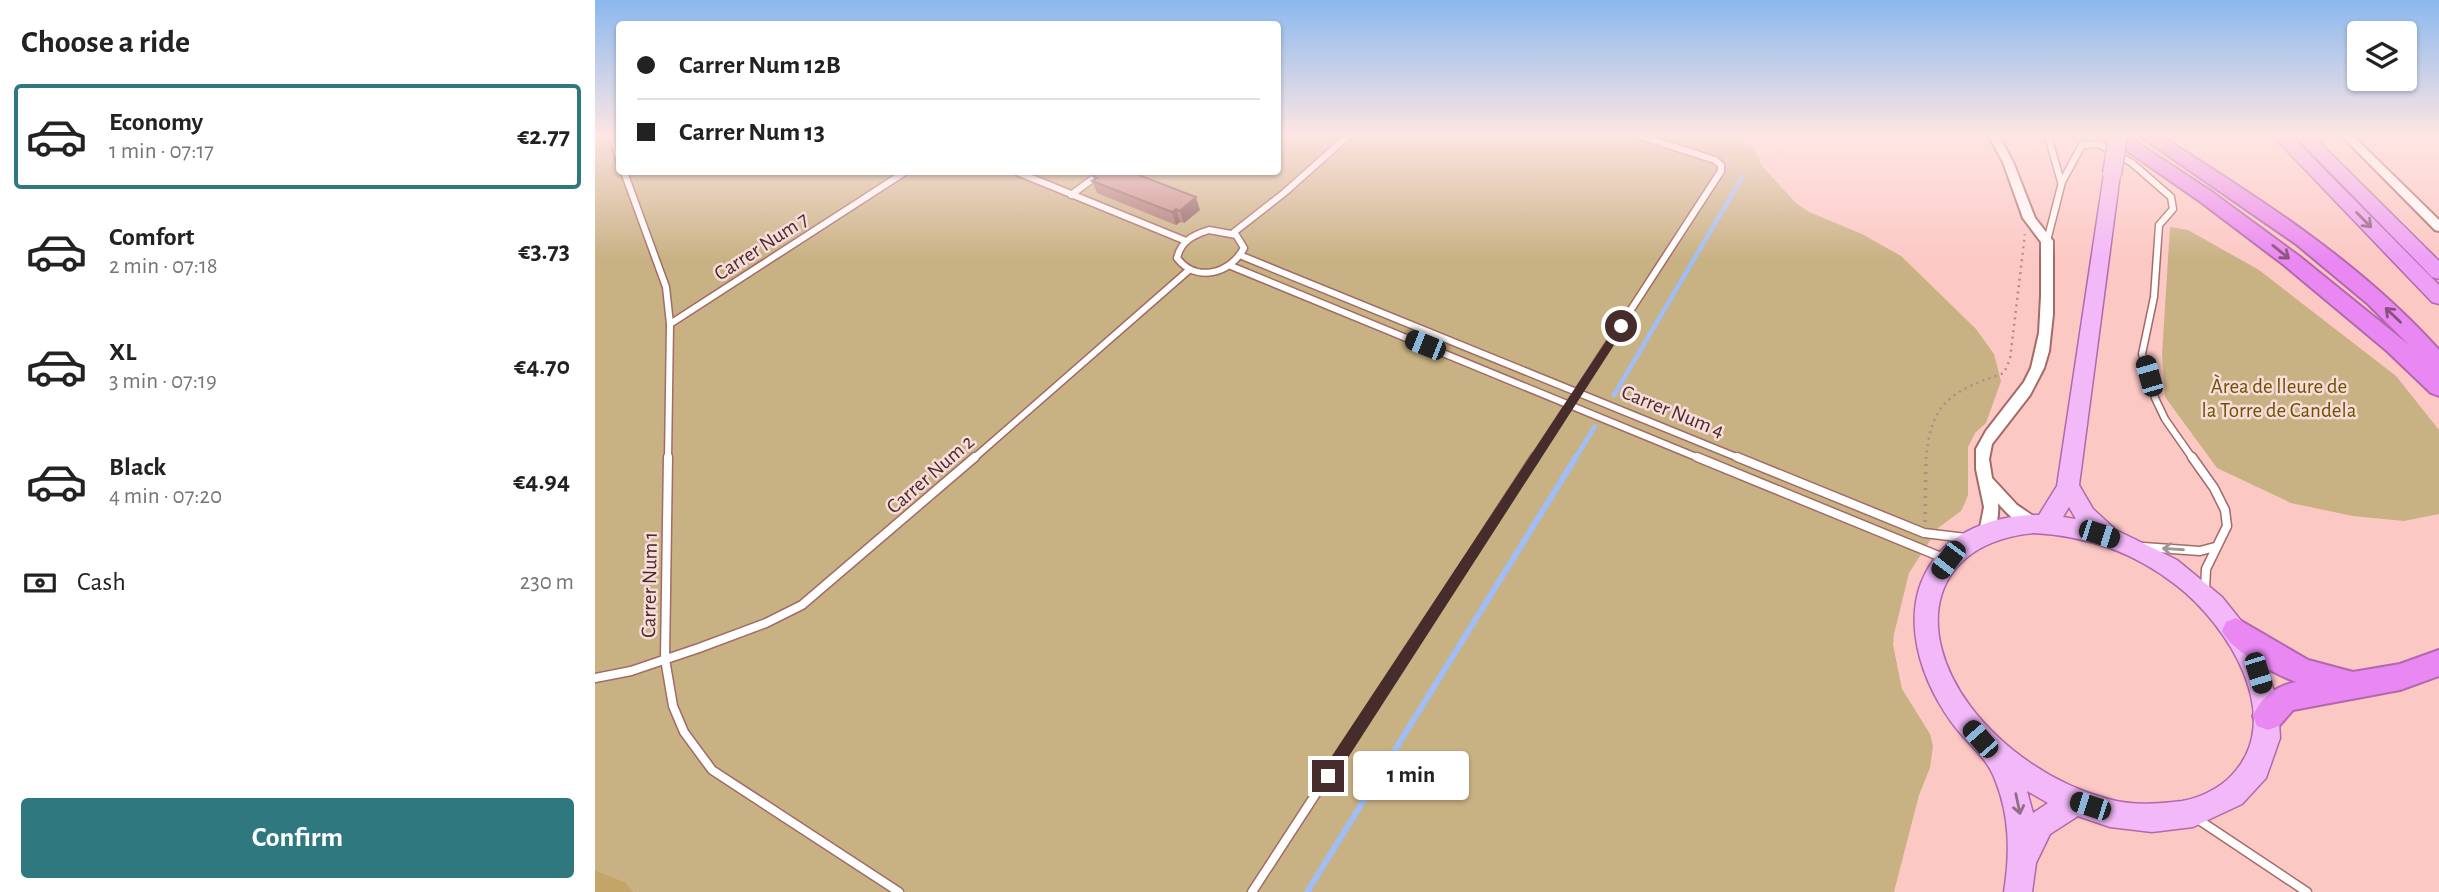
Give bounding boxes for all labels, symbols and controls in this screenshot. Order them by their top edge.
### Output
map controls [2347,21,2417,91]
button: layers [2347,21,2417,91]
text: Choose a ride [21,26,190,58]
text: Carrer Num 12B [679,52,841,78]
icon: car [25,105,88,168]
text: Economy [109,109,203,135]
text: Carrer Num 13 [679,119,825,145]
text: €2.77 [517,123,570,149]
text: 1 min · 07:17 [109,140,214,163]
street label: Carrer Num 7 [710,208,812,285]
one-way arrow [2355,211,2372,228]
icon: car [25,220,88,283]
text: Comfort [109,224,194,250]
text: €3.73 [518,238,570,264]
one-way arrow [2271,244,2289,259]
text: 2 min · 07:18 [109,255,218,278]
one-way arrow [2384,306,2401,323]
route start [1605,310,1637,342]
car [1402,327,1449,363]
icon: car [25,335,88,398]
text: XL [109,339,136,365]
text: €4.70 [514,353,570,379]
car [2134,353,2165,399]
text: 3 min · 07:19 [109,370,217,393]
park label: Àrea de lleure de la Torre de Candela [2202,374,2357,421]
street label: Carrer Num 4 [1618,381,1727,442]
street label: Carrer Num 2 [883,431,978,518]
icon: car [25,450,88,513]
text: Black [109,454,166,480]
text: €4.94 [513,468,570,494]
text: 4 min · 07:20 [109,485,222,508]
car [2076,518,2123,550]
street label: Carrer Num 1 [638,532,661,638]
car [1927,537,1970,583]
one-way arrow [2162,542,2185,555]
icon: cash [21,564,59,602]
text: Cash [77,569,126,595]
text: 230 m [520,571,574,594]
car [2242,650,2275,696]
car [1959,716,2002,762]
callout: 1 min [1353,752,1468,800]
route end [1312,760,1344,792]
text: 1 min [1387,764,1435,787]
car [2067,790,2114,822]
one-way arrow [2012,792,2026,815]
button: Confirm [21,798,574,878]

